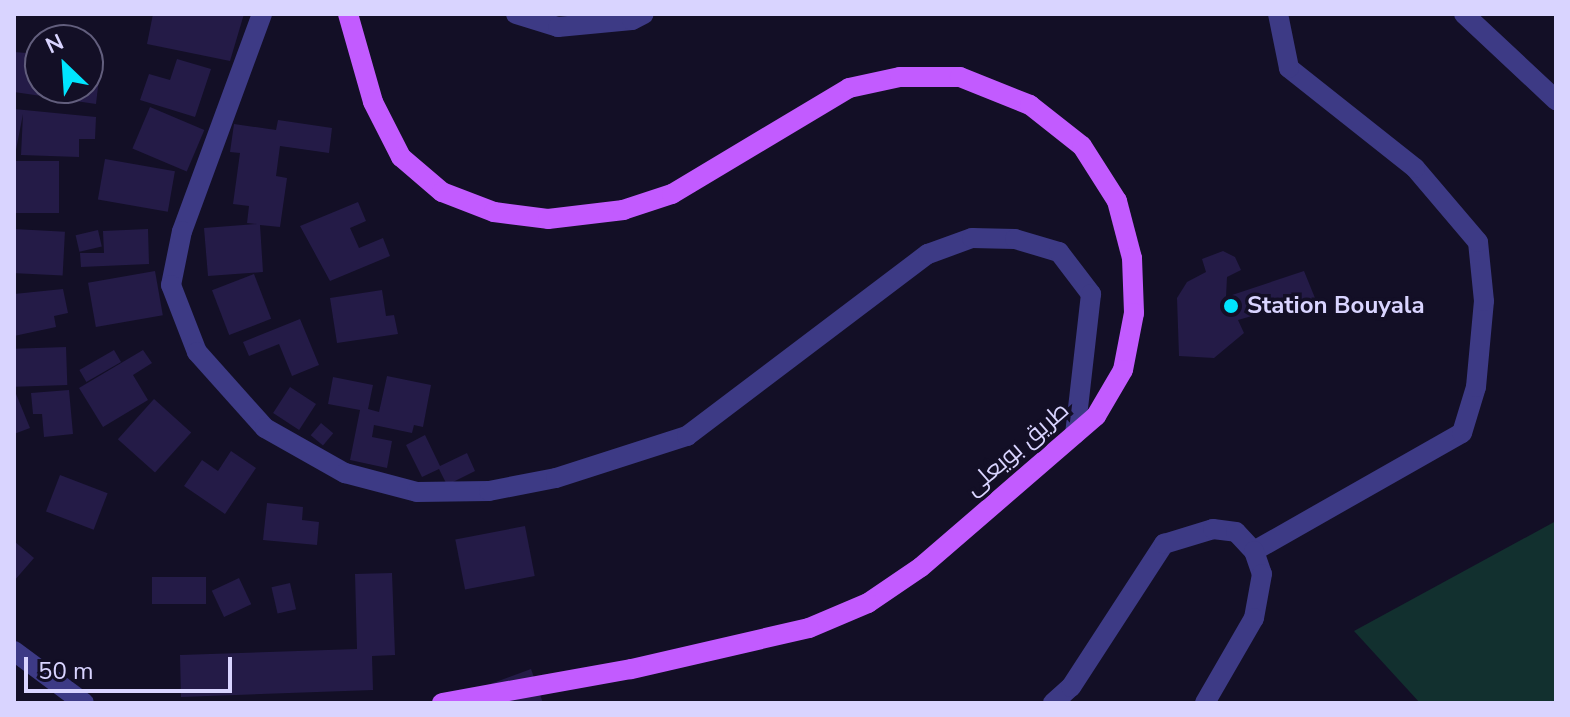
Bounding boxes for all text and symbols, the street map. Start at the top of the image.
north arrow [24,24,104,104]
text: N [41,27,69,61]
place label: Station Bouyala [1247,292,1425,320]
marker: Station Bouyala [1222,297,1240,315]
street label: طريق بويعلى [959,396,1075,502]
scale bar [28,641,236,691]
text: 50 m [38,655,94,687]

